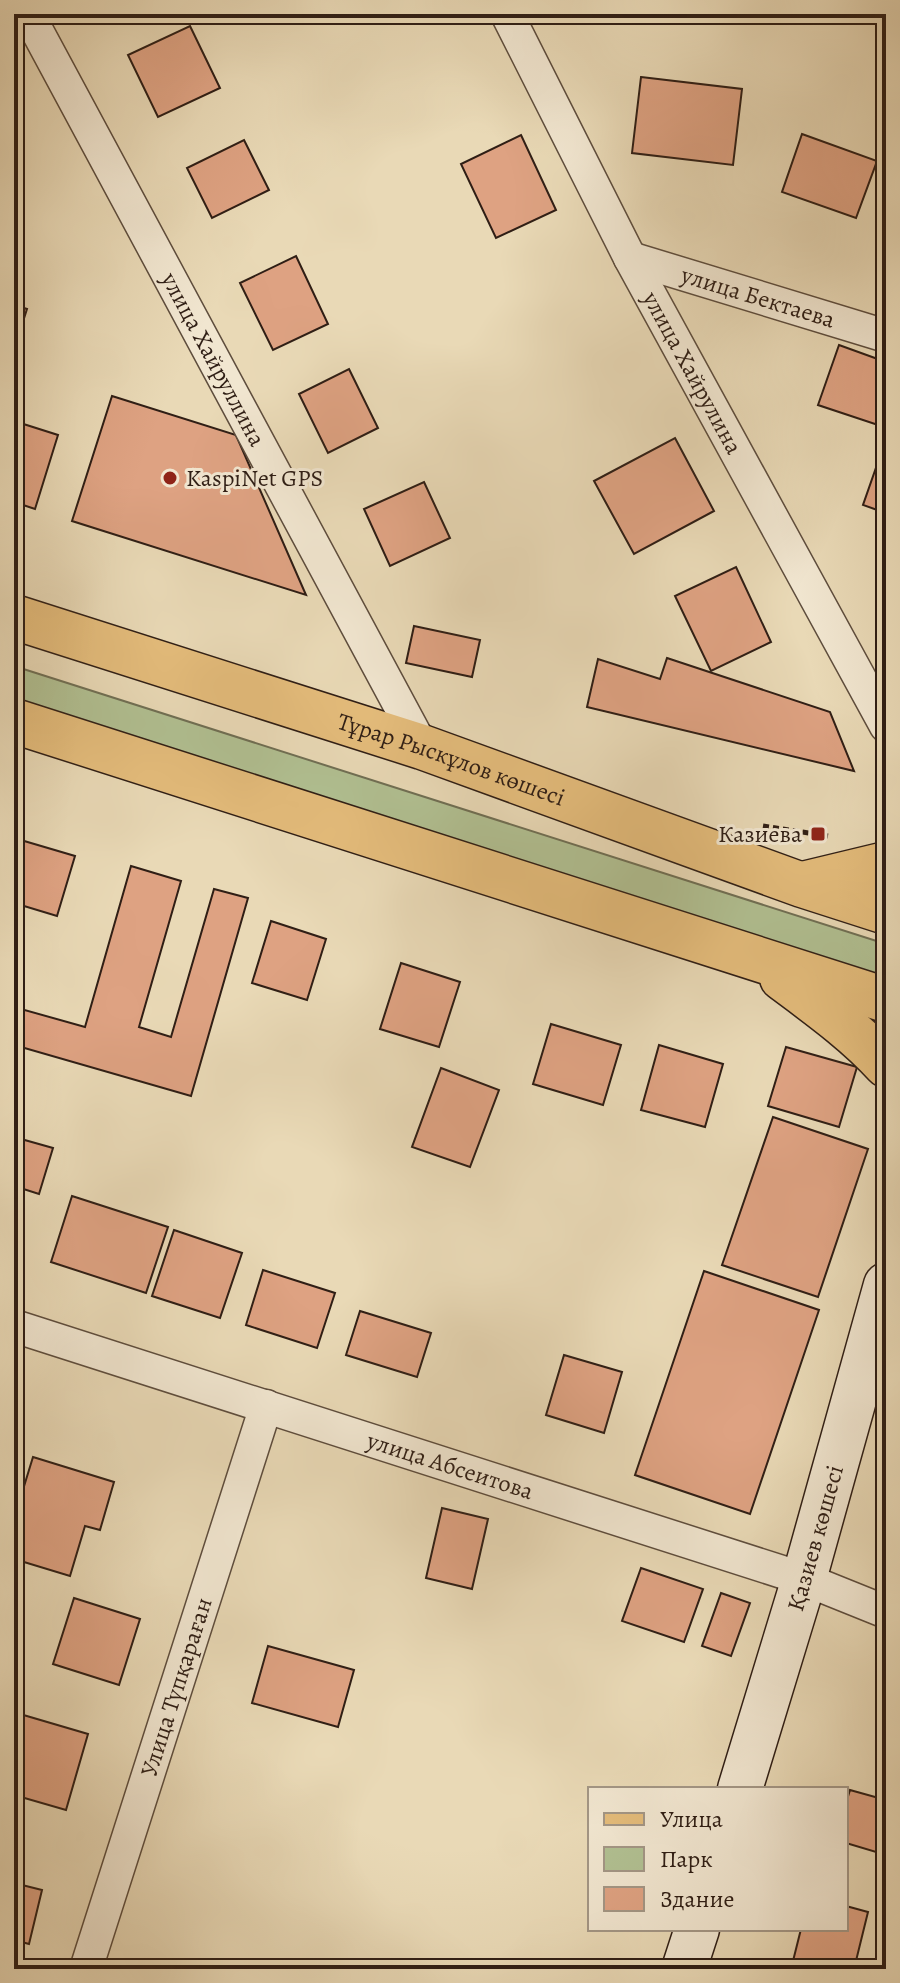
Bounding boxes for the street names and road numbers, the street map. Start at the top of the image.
street label: улица Бектаева [677,258,839,336]
street label: улица Хайруллина [153,266,273,452]
street label: улица Хайрулина [635,285,750,460]
street label: Тұрар Рыскұлов көшесі [334,705,570,814]
street label: улица Абсеитова [362,1424,537,1507]
street label: Қазиев көшесі [779,1462,851,1615]
street label: Улица Түпқараған [133,1593,220,1781]

